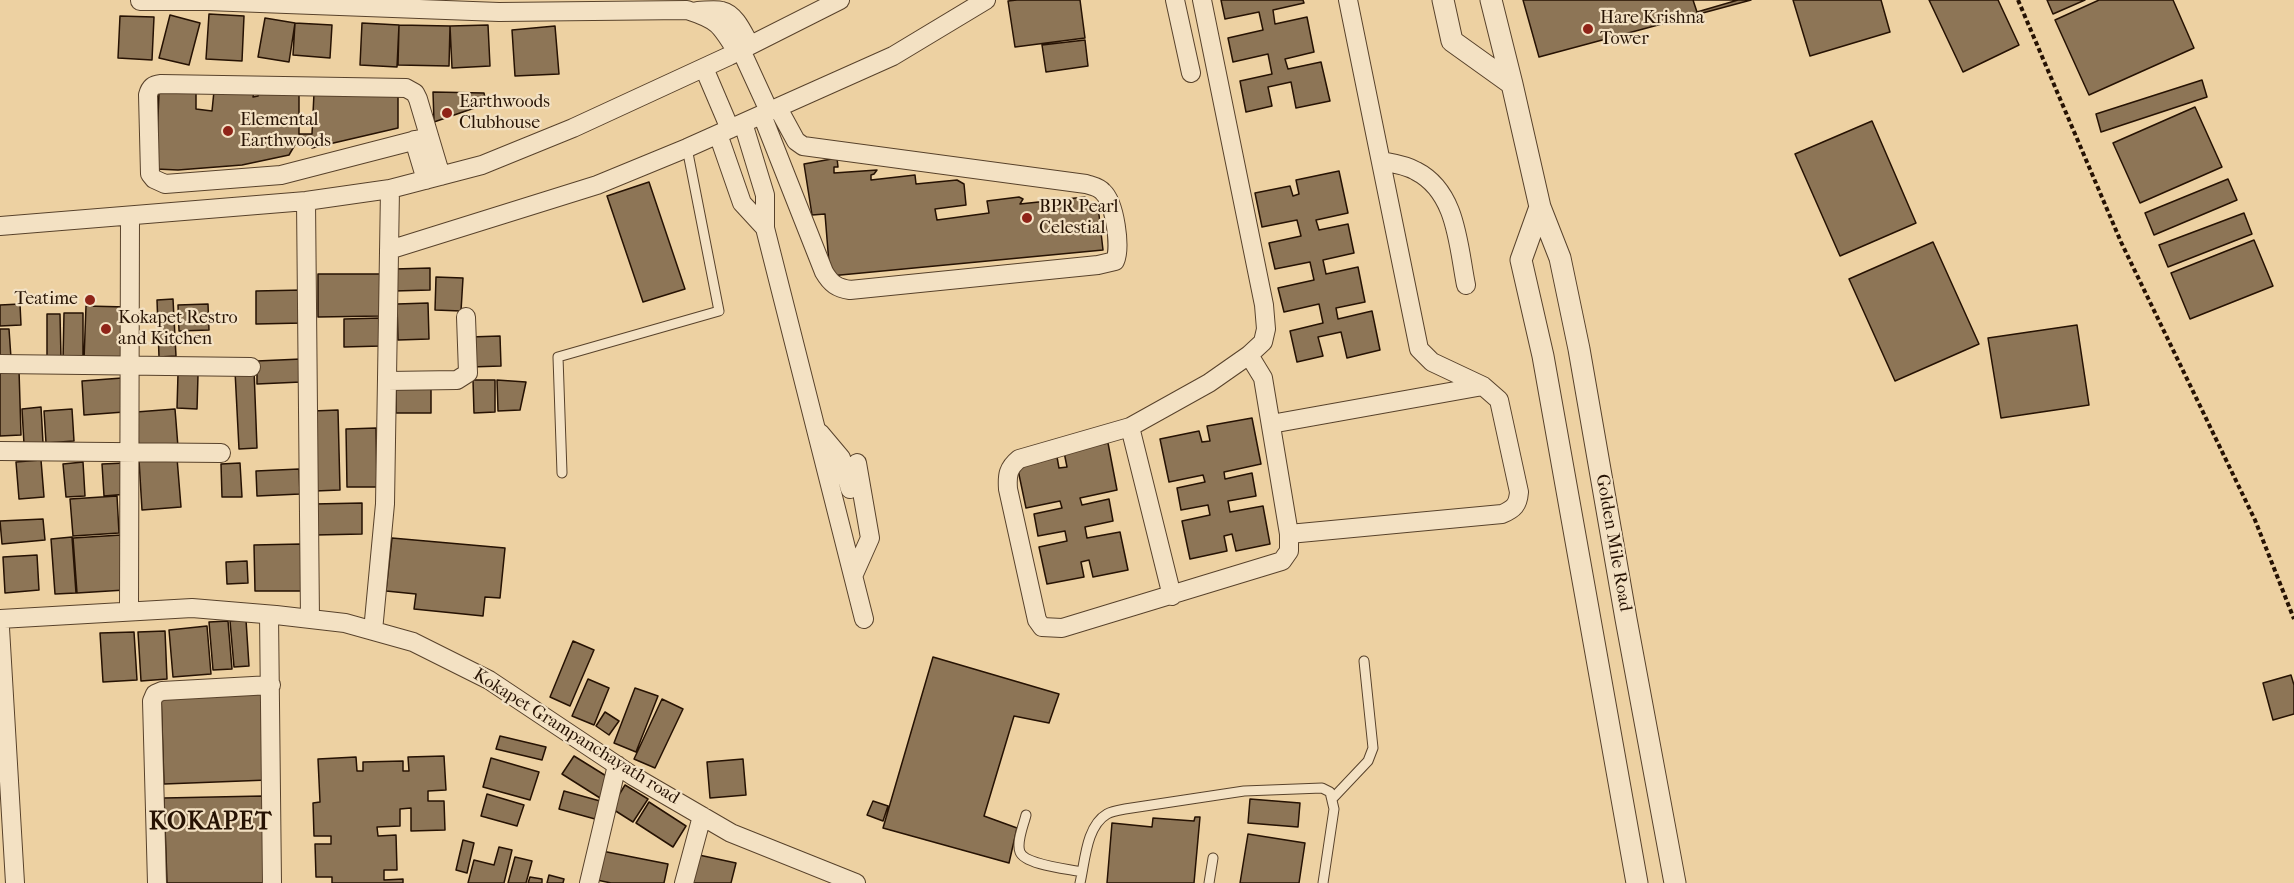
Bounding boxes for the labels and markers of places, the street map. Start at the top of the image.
place label: Hare Krishna Tower [1600,8,1704,50]
marker: Hare Krishna Tower [1581,22,1595,36]
place label: Earthwoods Clubhouse [459,92,550,134]
marker: Earthwoods Clubhouse [440,106,454,120]
place label: Elemental Earthwoods [240,110,331,152]
marker: Elemental Earthwoods [221,124,235,138]
place label: BPR Pearl Celestial [1039,197,1119,240]
marker: BPR Pearl Celestial [1020,211,1034,225]
place label: Teatime [15,289,78,311]
marker: Teatime [83,293,97,307]
place label: Kokapet Restro and Kitchen [118,308,238,350]
marker: Kokapet Restro and Kitchen [99,322,113,336]

